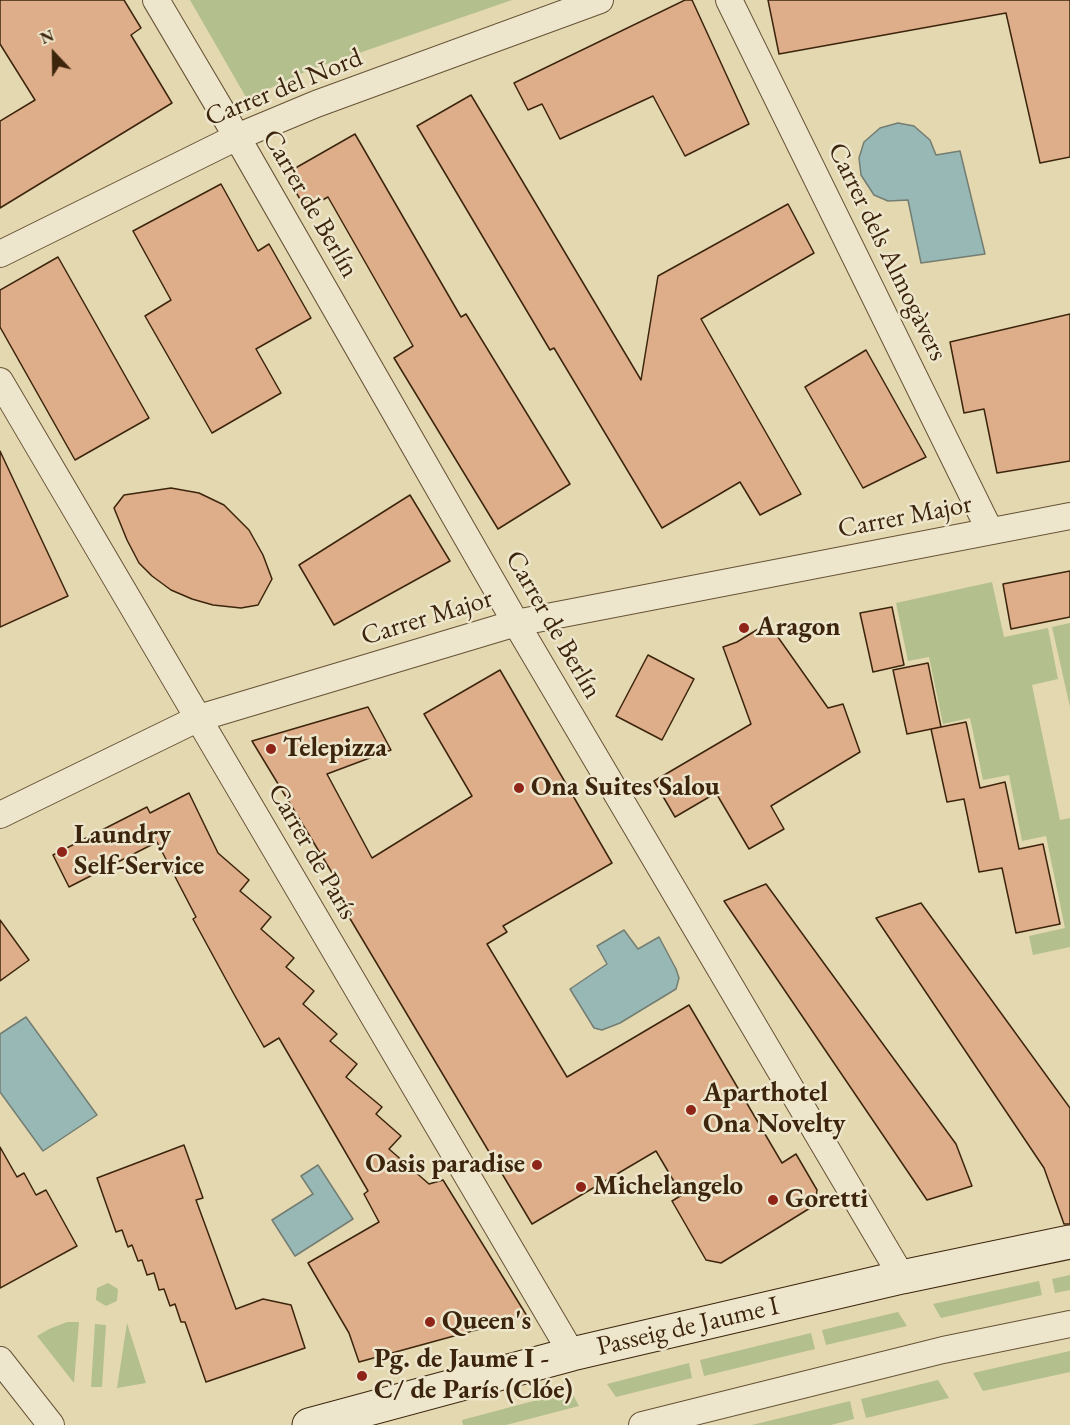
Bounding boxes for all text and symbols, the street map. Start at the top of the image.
north arrow [24,24,84,84]
text: N [37,25,57,49]
street label: Carrer del Nord [201,42,367,134]
street label: Carrer de Berlín [255,124,365,284]
street label: Carrer dels Almogàvers [820,138,954,366]
street label: Carrer Major [835,488,975,546]
street label: Carrer de Berlín [498,545,608,705]
street label: Carrer Major [357,583,497,653]
place label: Aragon [756,612,841,644]
marker: Aragon [737,621,751,635]
place label: Telepizza [283,733,387,765]
marker: Telepizza [264,742,278,756]
place label: Ona Suites Salou [531,772,720,804]
street label: Carrer de París [260,778,364,926]
marker: Ona Suites Salou [512,781,526,795]
place label: Laundry Self-Service [74,820,204,883]
marker: Laundry Self-Service [55,845,69,859]
place label: Aparthotel Ona Novelty [703,1078,846,1141]
marker: Aparthotel Ona Novelty [684,1103,698,1117]
place label: Oasis paradise [365,1149,525,1181]
marker: Oasis paradise [530,1158,544,1172]
place label: Michelangelo [593,1171,743,1203]
marker: Michelangelo [574,1180,588,1194]
place label: Goretti [785,1184,868,1216]
marker: Goretti [766,1193,780,1207]
street label: Passeig de Jaume I [594,1290,782,1364]
place label: Queen's [442,1306,531,1338]
marker: Queen's [423,1315,437,1329]
place label: Pg. de Jaume I - C/ de París (Clóe) [374,1344,573,1407]
marker: Pg. de Jaume I - C/ de París (Clóe) [355,1369,369,1383]

